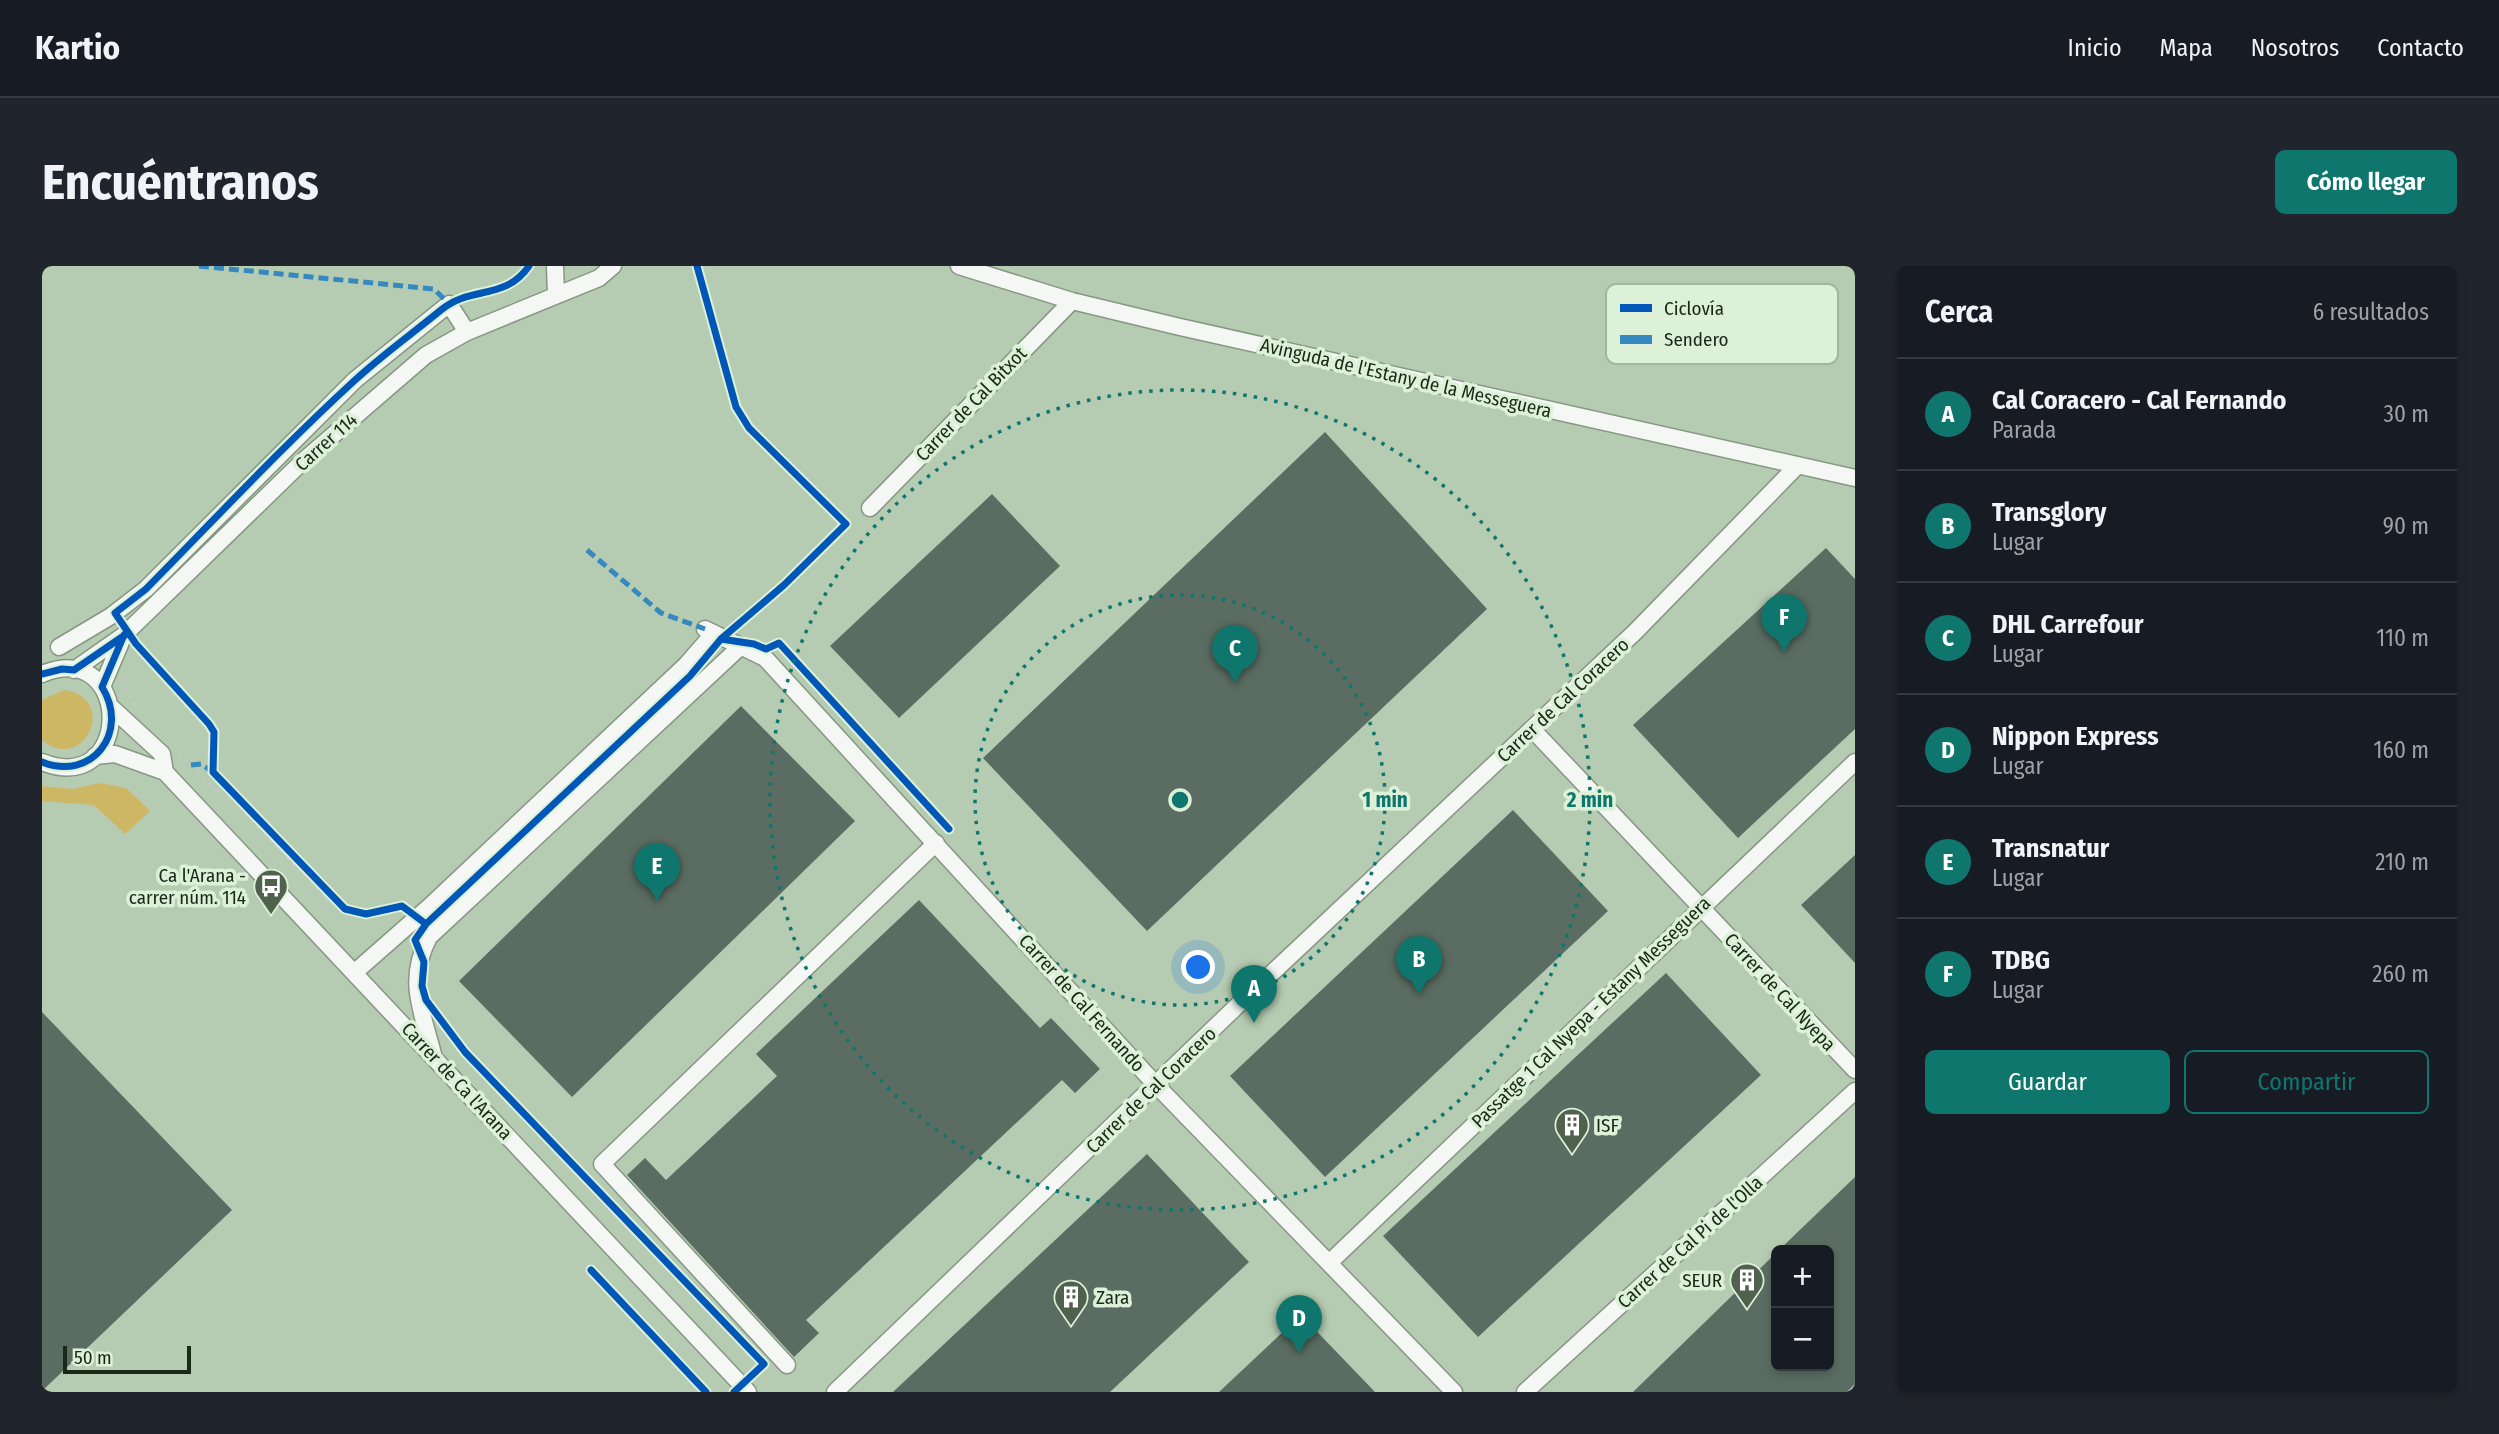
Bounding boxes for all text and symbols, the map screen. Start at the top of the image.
text: Kartio [35,28,120,68]
text: Inicio [2068,34,2122,62]
text: Mapa [2160,34,2213,62]
text: Nosotros [2251,34,2339,62]
text: Contacto [2377,34,2464,62]
button: Cómo llegar [2275,150,2457,214]
text: Encuéntranos [42,153,319,212]
legend [1606,284,1838,364]
text: Cerca [1925,294,1993,330]
text: Ciclovía [1664,297,1724,320]
text: 6 resultados [2313,298,2429,326]
text: Sendero [1664,328,1729,351]
street label: Avinguda de l'Estany de la Messeguera [1258,333,1554,423]
street label: Carrer de Cal Bitxot [911,342,1032,466]
text: Cal Coracero - Cal Fernando [1992,385,2286,416]
text: A [1942,400,1954,428]
text: 30 m [2384,400,2429,428]
street label: Carrer 114 [290,408,362,476]
text: Parada [1992,416,2056,444]
text: Transglory [1992,497,2106,528]
text: B [1942,512,1954,540]
text: 90 m [2383,512,2429,540]
text: Lugar [1992,528,2044,556]
pin: F [1761,594,1807,652]
text: DHL Carrefour [1992,609,2144,640]
text: C [1942,624,1954,652]
text: 110 m [2376,624,2429,652]
pin: C [1212,625,1258,683]
street label: Carrer de Cal Coracero [1492,633,1634,767]
text: Lugar [1992,640,2044,668]
text: Nippon Express [1992,721,2159,752]
text: D [1941,736,1955,764]
text: 160 m [2374,736,2429,764]
text: Lugar [1992,752,2044,780]
text: 1 min [1362,787,1408,813]
text: 2 min [1566,787,1613,813]
centre of rings [1168,788,1192,812]
text: Transnatur [1992,833,2109,864]
pin: E [634,843,680,901]
text: E [1943,848,1953,876]
text: 210 m [2375,848,2429,876]
place label: Ca l'Arana - carrer núm. 114 [129,864,246,909]
text: Lugar [1992,864,2044,892]
bus stop icon: Ca l'Arana - carrer núm. 114 [252,867,290,916]
street label: Passatge 1 Cal Nyepa - Estany Messeguera [1467,892,1715,1132]
street label: Carrer de Cal Nyepa [1720,928,1840,1056]
street label: Carrer de Cal Fernando [1014,929,1150,1077]
pin: B [1396,936,1442,994]
text: TDBG [1992,945,2050,976]
your location [1181,950,1215,984]
text: F [1943,960,1953,988]
text: 260 m [2372,960,2429,988]
pin: A [1231,965,1277,1023]
text: Lugar [1992,976,2044,1004]
street label: Carrer de Ca l'Arana [397,1018,517,1144]
street label: Carrer de Cal Coracero [1081,1022,1221,1158]
button: Guardar [1925,1050,2170,1114]
button: Compartir [2184,1050,2429,1114]
building icon: ISF [1553,1106,1591,1155]
place label: ISF [1596,1114,1619,1137]
street label: Carrer de Cal Pi de l'Olla [1613,1171,1767,1313]
map controls [1771,1245,1834,1371]
button: + [1771,1245,1834,1308]
building icon: SEUR [1728,1261,1766,1310]
place label: SEUR [1682,1269,1722,1292]
building icon: Zara [1052,1278,1090,1327]
place label: Zara [1096,1286,1129,1309]
pin: D [1276,1295,1322,1353]
button: − [1771,1308,1834,1371]
scale bar [63,1343,191,1375]
text: 50 m [74,1346,112,1369]

